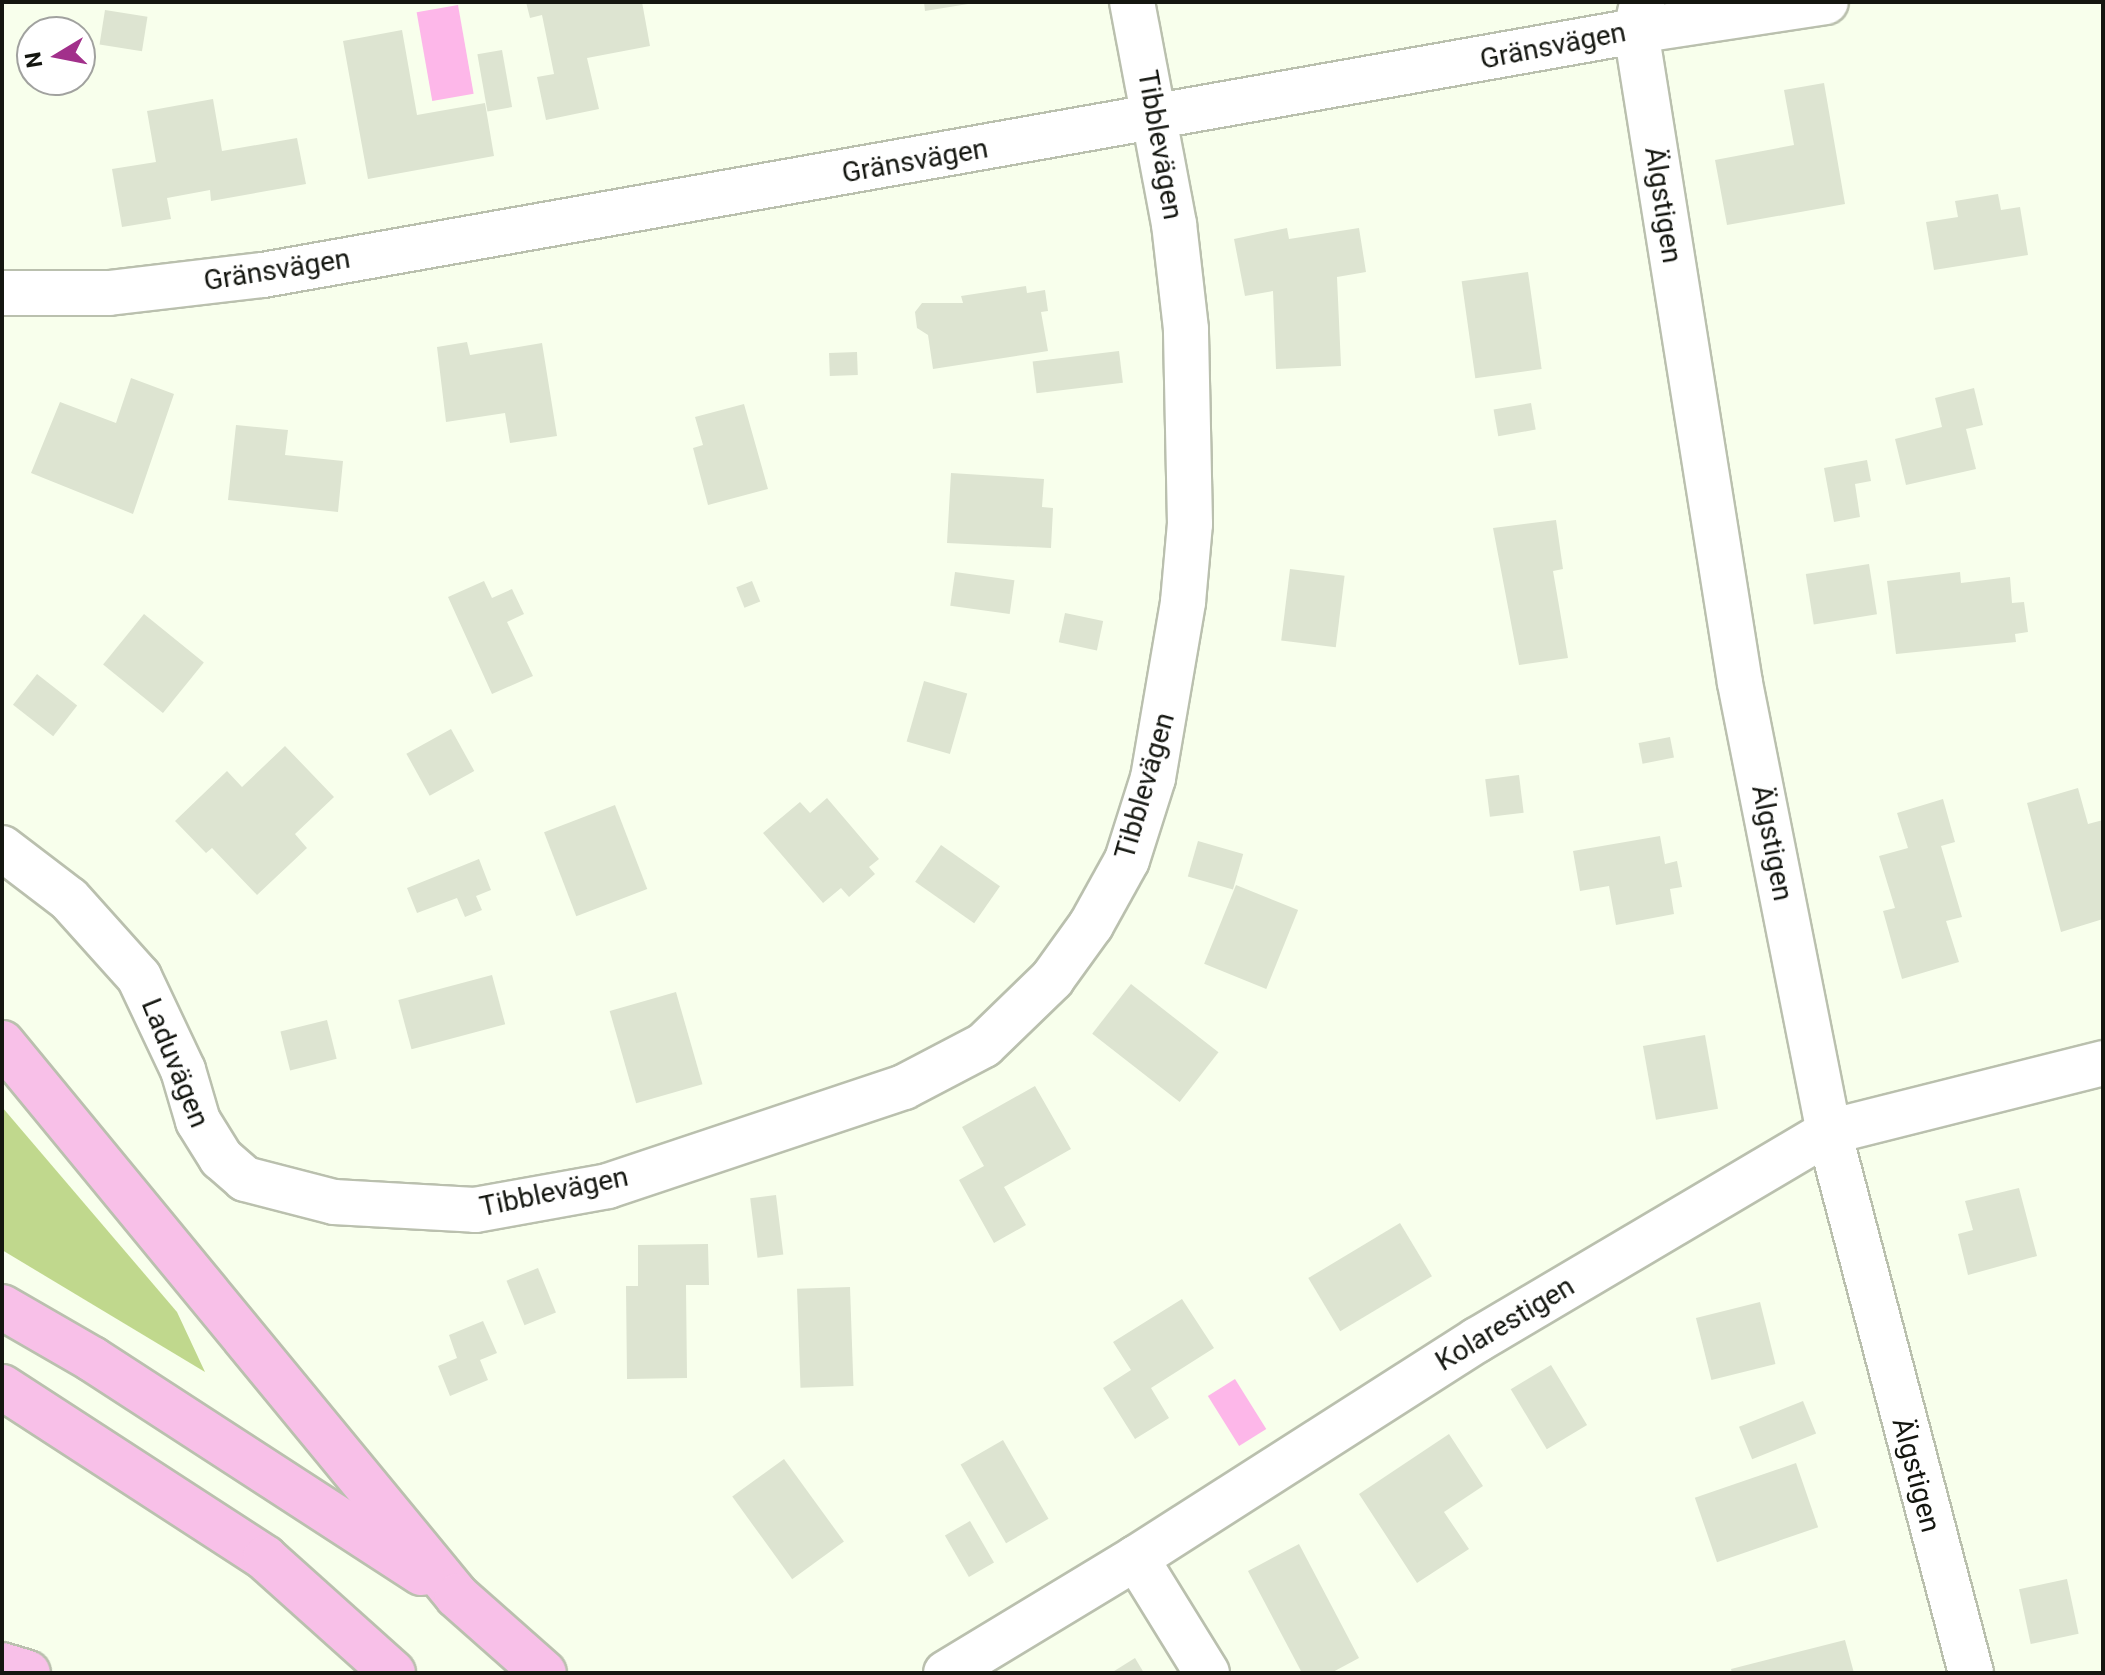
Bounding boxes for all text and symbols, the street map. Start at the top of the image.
street label: Gränsvägen [1477,15,1629,77]
north arrow [16,16,96,96]
text: N [20,50,48,70]
street label: Tibblevägen [1130,68,1190,222]
street label: Gränsvägen [839,132,991,190]
street label: Älgstigen [1637,144,1689,266]
street label: Gränsvägen [201,242,353,298]
street label: Tibblevägen [1108,709,1182,863]
street label: Älgstigen [1744,782,1800,904]
street label: Laduvägen [134,994,216,1132]
street label: Tibblevägen [477,1160,631,1224]
street label: Kolarestigen [1430,1269,1580,1379]
street label: Älgstigen [1885,1414,1947,1536]

